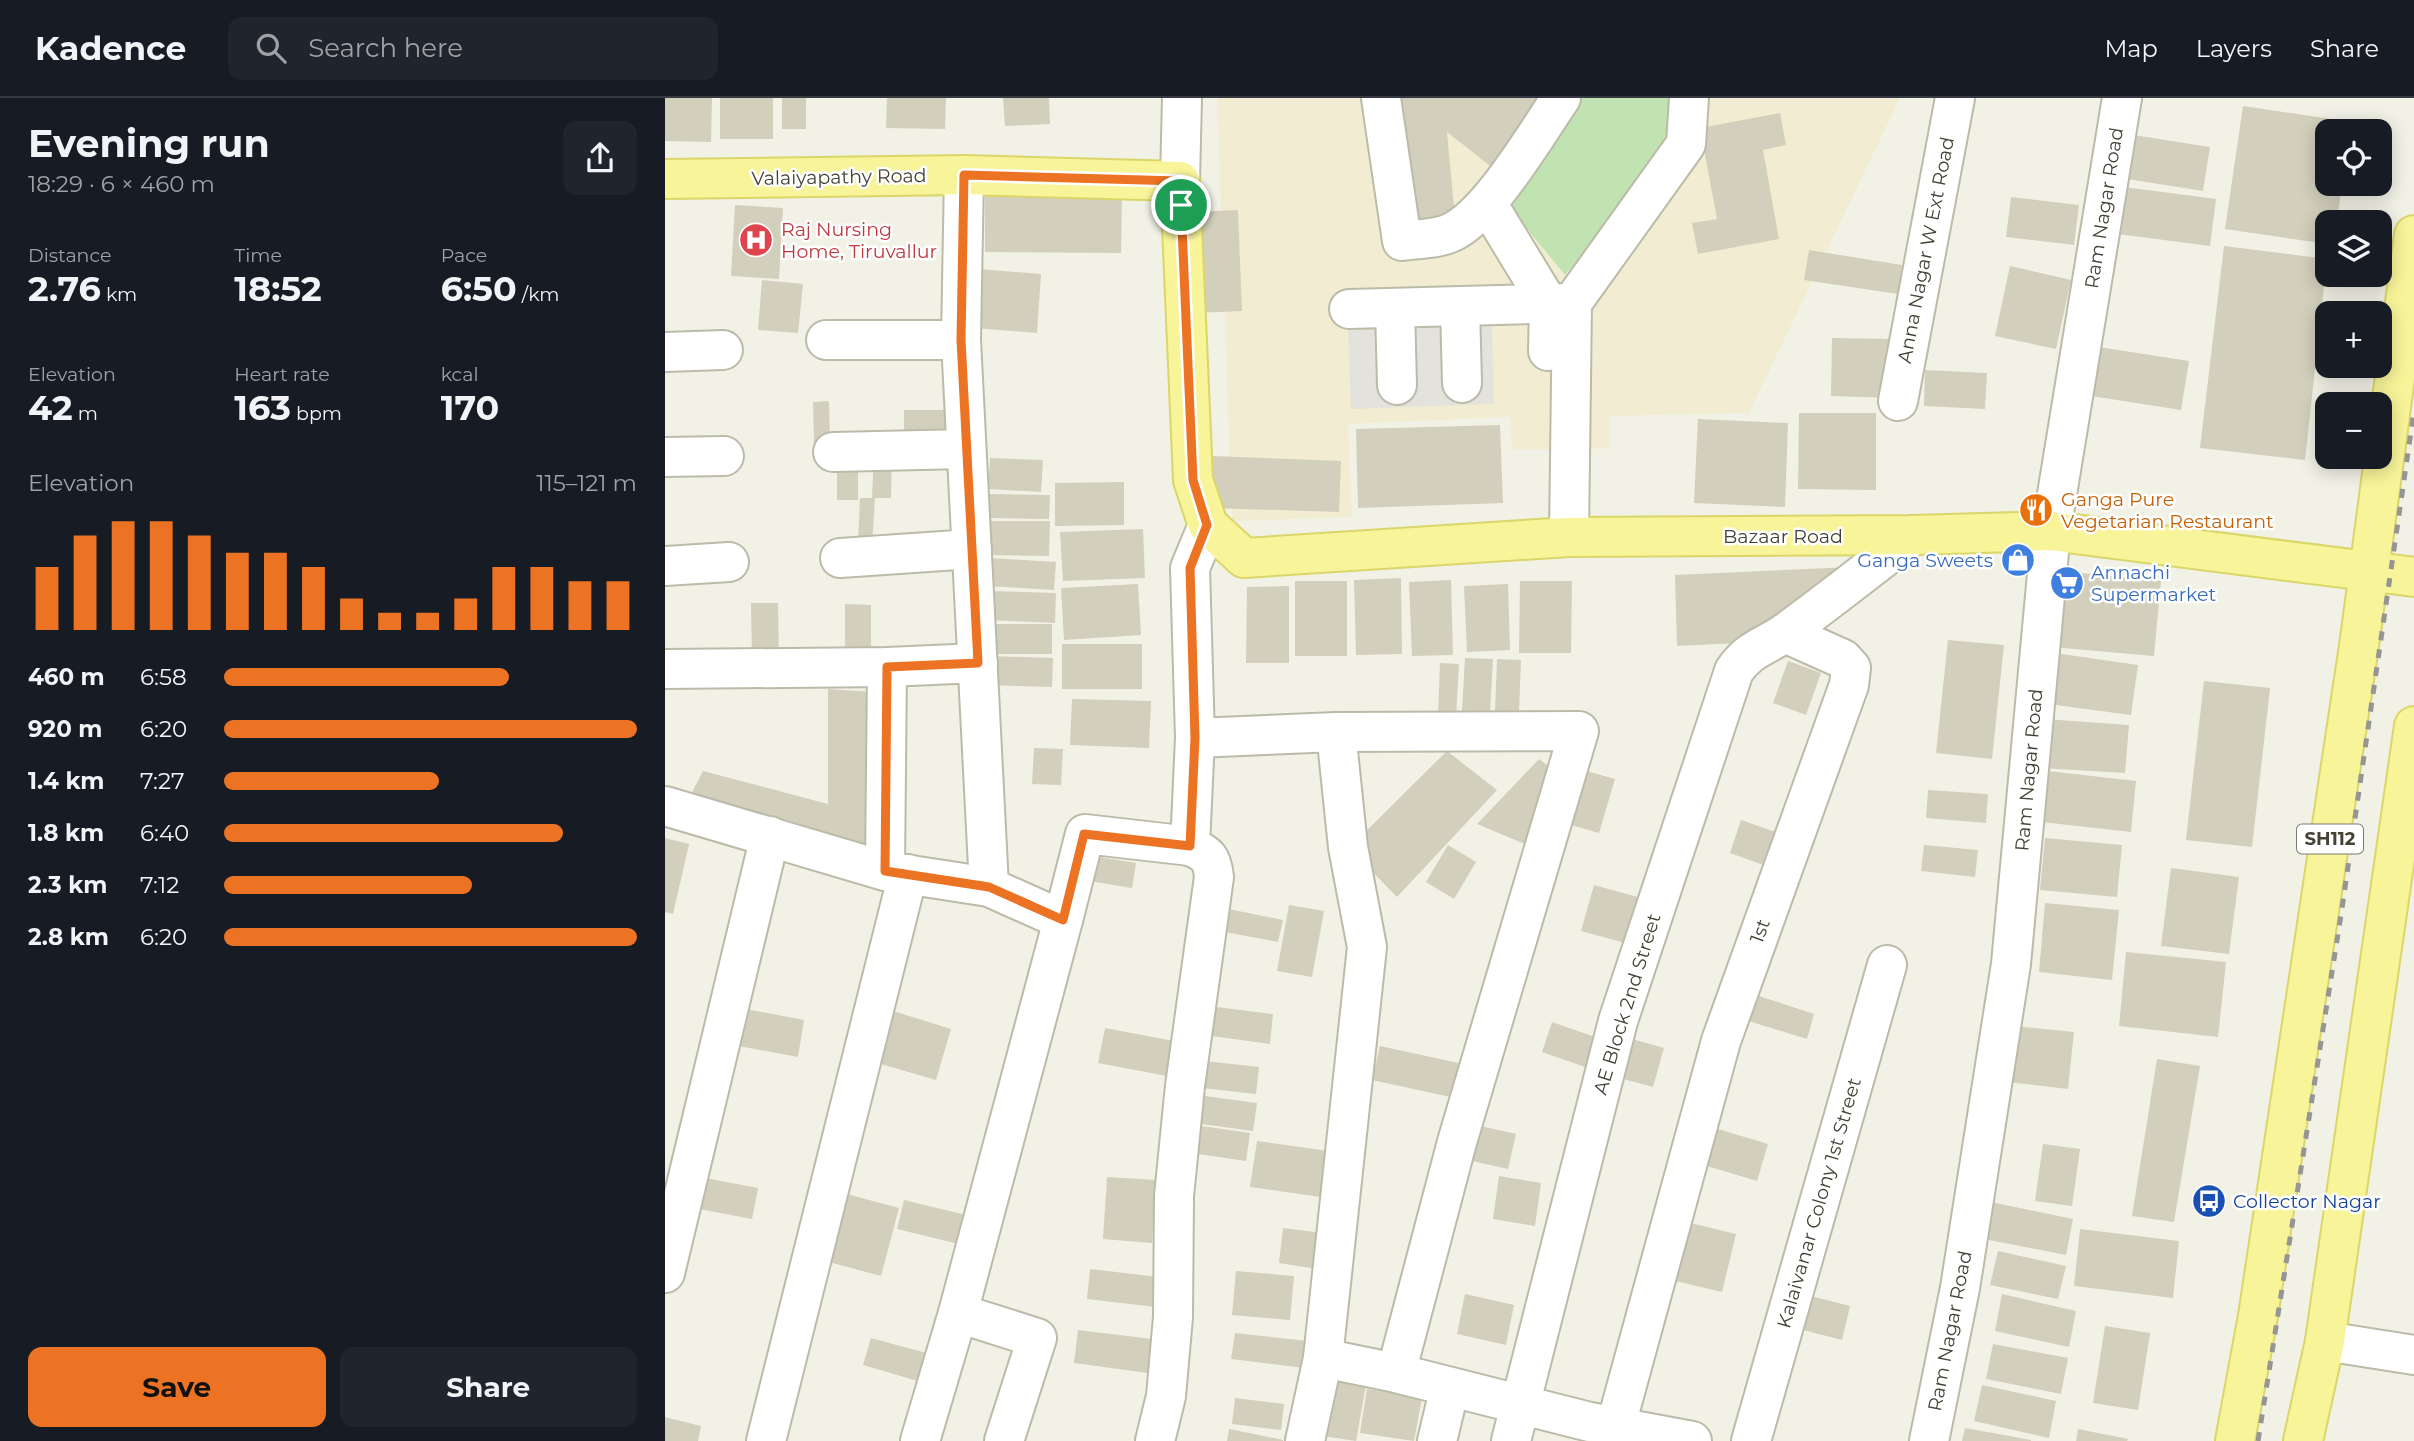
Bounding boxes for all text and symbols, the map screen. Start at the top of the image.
search box [228,17,718,80]
text: Kadence [35,28,186,68]
icon: search [252,29,290,67]
text: Search here [308,32,463,64]
text: Map [2104,34,2158,63]
text: Layers [2196,34,2272,63]
text: Share [2310,34,2379,63]
map controls [2315,119,2392,469]
button: locate [2315,119,2392,196]
text: Evening run [28,120,270,167]
button: share [563,121,637,195]
street label: Ram Nagar Road [2080,126,2128,290]
street label: Anna Nagar W Ext Road [1893,135,1959,365]
street label: Valaiyapathy Road [751,164,927,190]
text: 18:29 · 6 × 460 m [28,170,215,198]
pin [1151,175,1211,235]
icon: arrive [1162,186,1200,224]
button: layers [2315,210,2392,287]
place label: Raj Nursing Home, Tiruvallur [781,218,937,263]
hospital icon: Raj Nursing Home, Tiruvallur [737,221,775,259]
text: Distance [28,244,111,267]
text: Time [234,244,282,267]
text: Pace [441,244,487,267]
text: 2.76 [28,267,101,310]
text: 18:52 [234,267,322,310]
text: 6:50 [441,267,517,310]
text: km [101,283,137,306]
text: /km [517,283,560,306]
button: + [2315,301,2392,378]
text: Elevation [28,363,116,386]
text: Heart rate [234,363,330,386]
text: kcal [441,363,479,386]
text: 42 [28,386,73,429]
text: 163 [234,386,291,429]
text: 170 [441,386,499,429]
button: − [2315,392,2392,469]
text: m [73,402,98,425]
text: bpm [291,402,342,425]
text: Elevation [28,469,134,497]
text: 115–121 m [536,469,637,497]
place label: Ganga Pure Vegetarian Restaurant [2061,488,2274,533]
restaurant icon: Ganga Pure Vegetarian Restaurant [2017,491,2055,529]
street label: Bazaar Road [1723,525,1843,548]
shop icon: Ganga Sweets [1999,541,2037,579]
place label: Ganga Sweets [1857,549,1993,572]
place label: Annachi Supermarket [2091,561,2217,606]
supermarket icon: Annachi Supermarket [2048,564,2086,602]
text: 460 m [28,663,105,691]
text: 6:58 [140,663,187,691]
street label: Ram Nagar Road [2010,688,2048,852]
text: 920 m [28,715,102,743]
text: 6:20 [140,715,187,743]
text: 1.4 km [28,767,105,795]
text: 7:27 [140,767,185,795]
text: 1.8 km [28,819,104,847]
text: 6:40 [140,819,189,847]
road number: SH112 [2297,824,2363,854]
text: 2.3 km [28,871,107,899]
text: 7:12 [140,871,179,899]
street label: AE Block 2nd Street [1588,910,1666,1097]
street label: 1st [1745,916,1775,946]
text: 2.8 km [28,923,109,951]
text: 6:20 [140,923,187,951]
street label: Kalaivanar Colony 1st Street [1772,1075,1866,1331]
bus stop icon: Collector Nagar [2190,1182,2228,1220]
place label: Collector Nagar [2233,1190,2381,1213]
street label: Ram Nagar Road [1923,1249,1977,1413]
button: Save [28,1347,326,1427]
button: Share [340,1347,637,1427]

